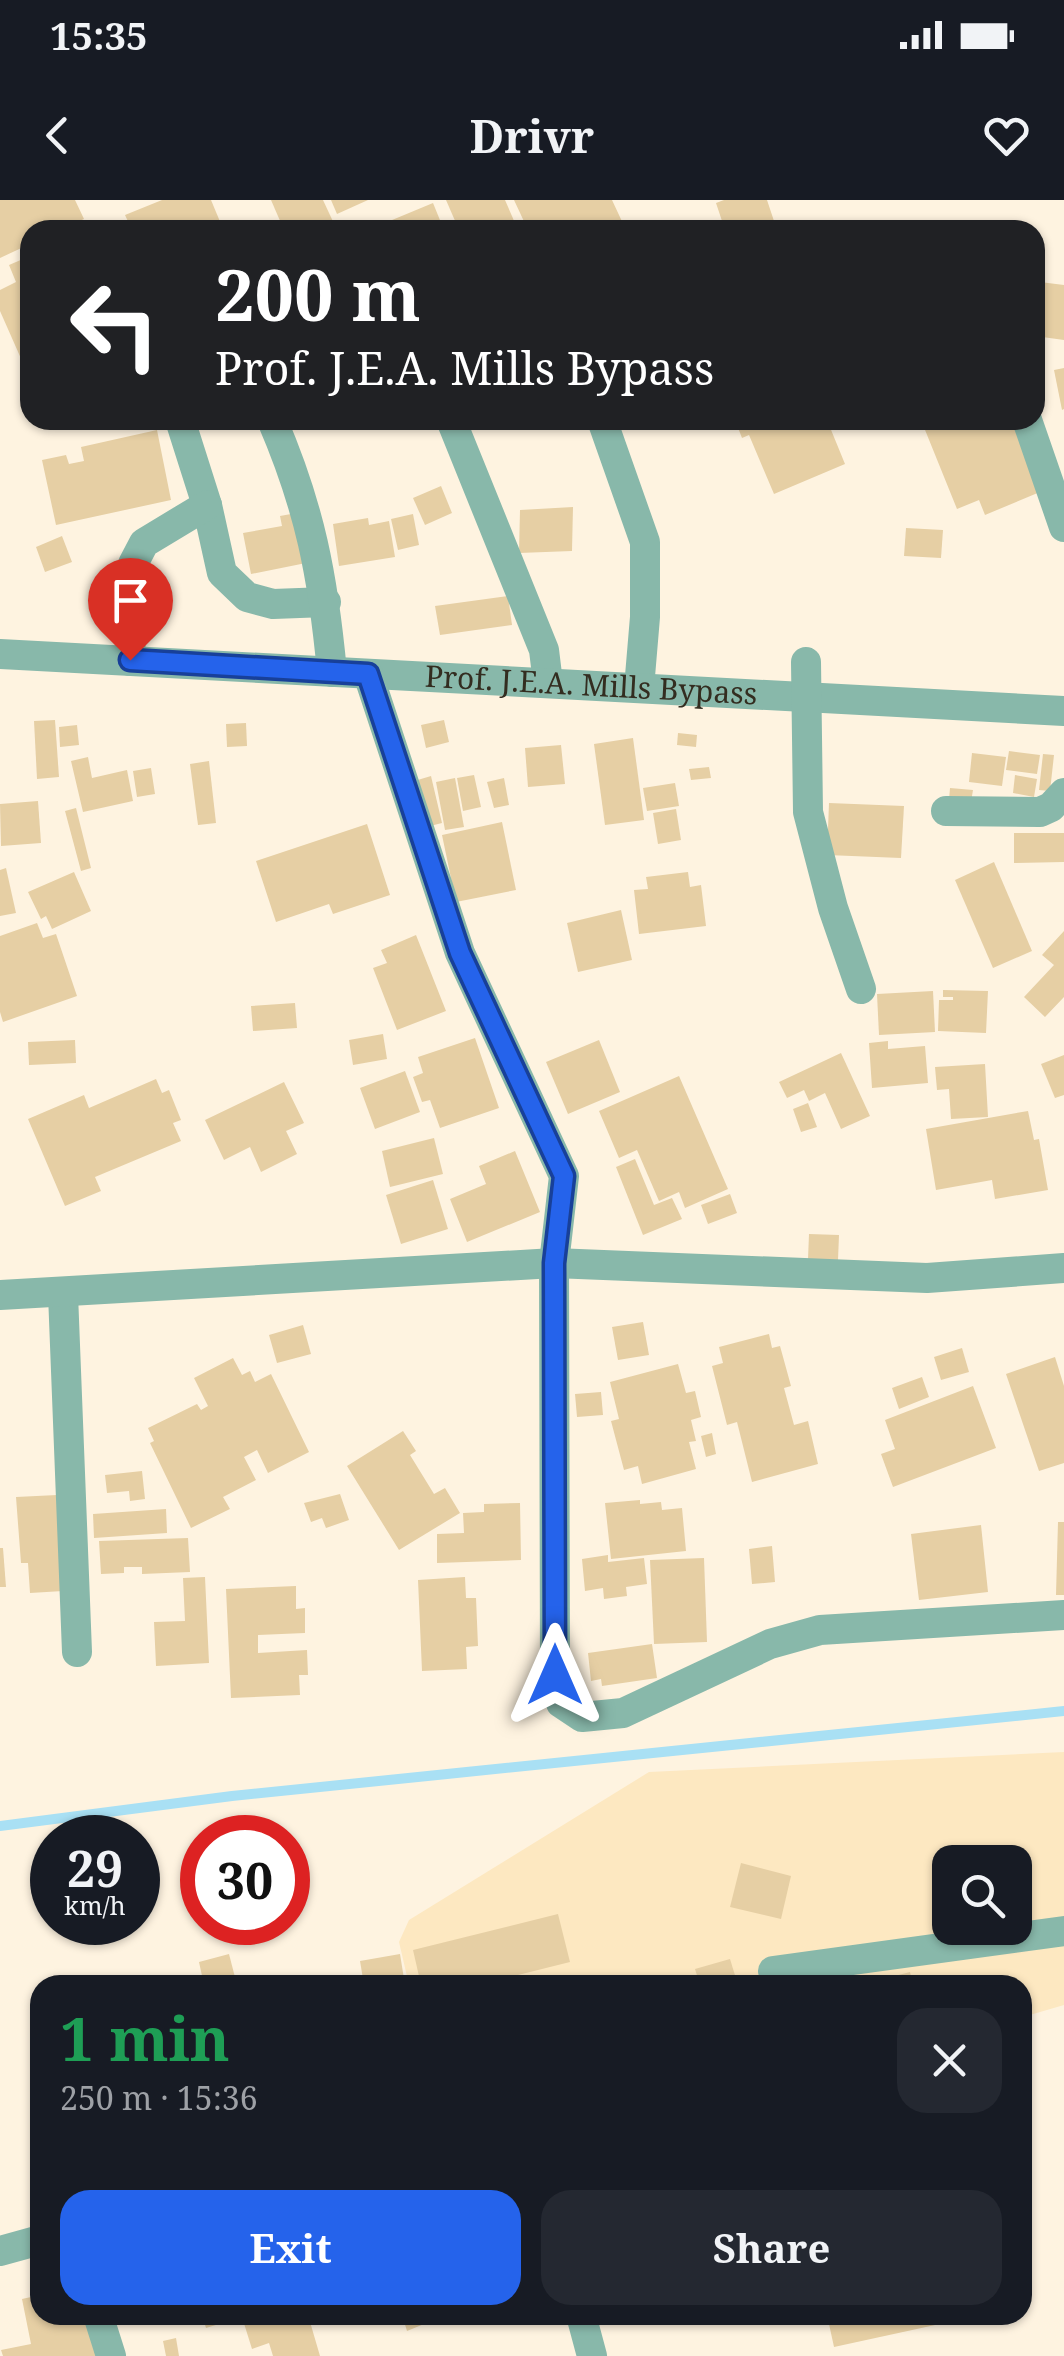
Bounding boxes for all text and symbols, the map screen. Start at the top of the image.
text: 15:35 [50,9,147,61]
text: Drivr [470,105,594,166]
icon: back [30,108,85,163]
icon: heart [979,108,1034,163]
text: 200 m [215,246,421,342]
icon: left [50,260,180,390]
text: Prof. J.E.A. Mills Bypass [215,337,714,398]
pin [88,558,173,661]
icon: arrive [103,573,158,628]
street label: Prof. J.E.A. Mills Bypass [424,655,759,714]
position arrow [503,1623,607,1727]
speed limit sign: 30 [180,1815,310,1945]
text: 29 [67,1834,123,1902]
map controls [932,1845,1032,1945]
button: search [932,1845,1032,1945]
text: km/h [64,1888,126,1922]
text: 1 min [60,1997,230,2079]
button: close [897,2008,1002,2113]
text: 250 m · 15:36 [60,2076,258,2119]
button: Exit [60,2190,521,2305]
button: Share [541,2190,1002,2305]

